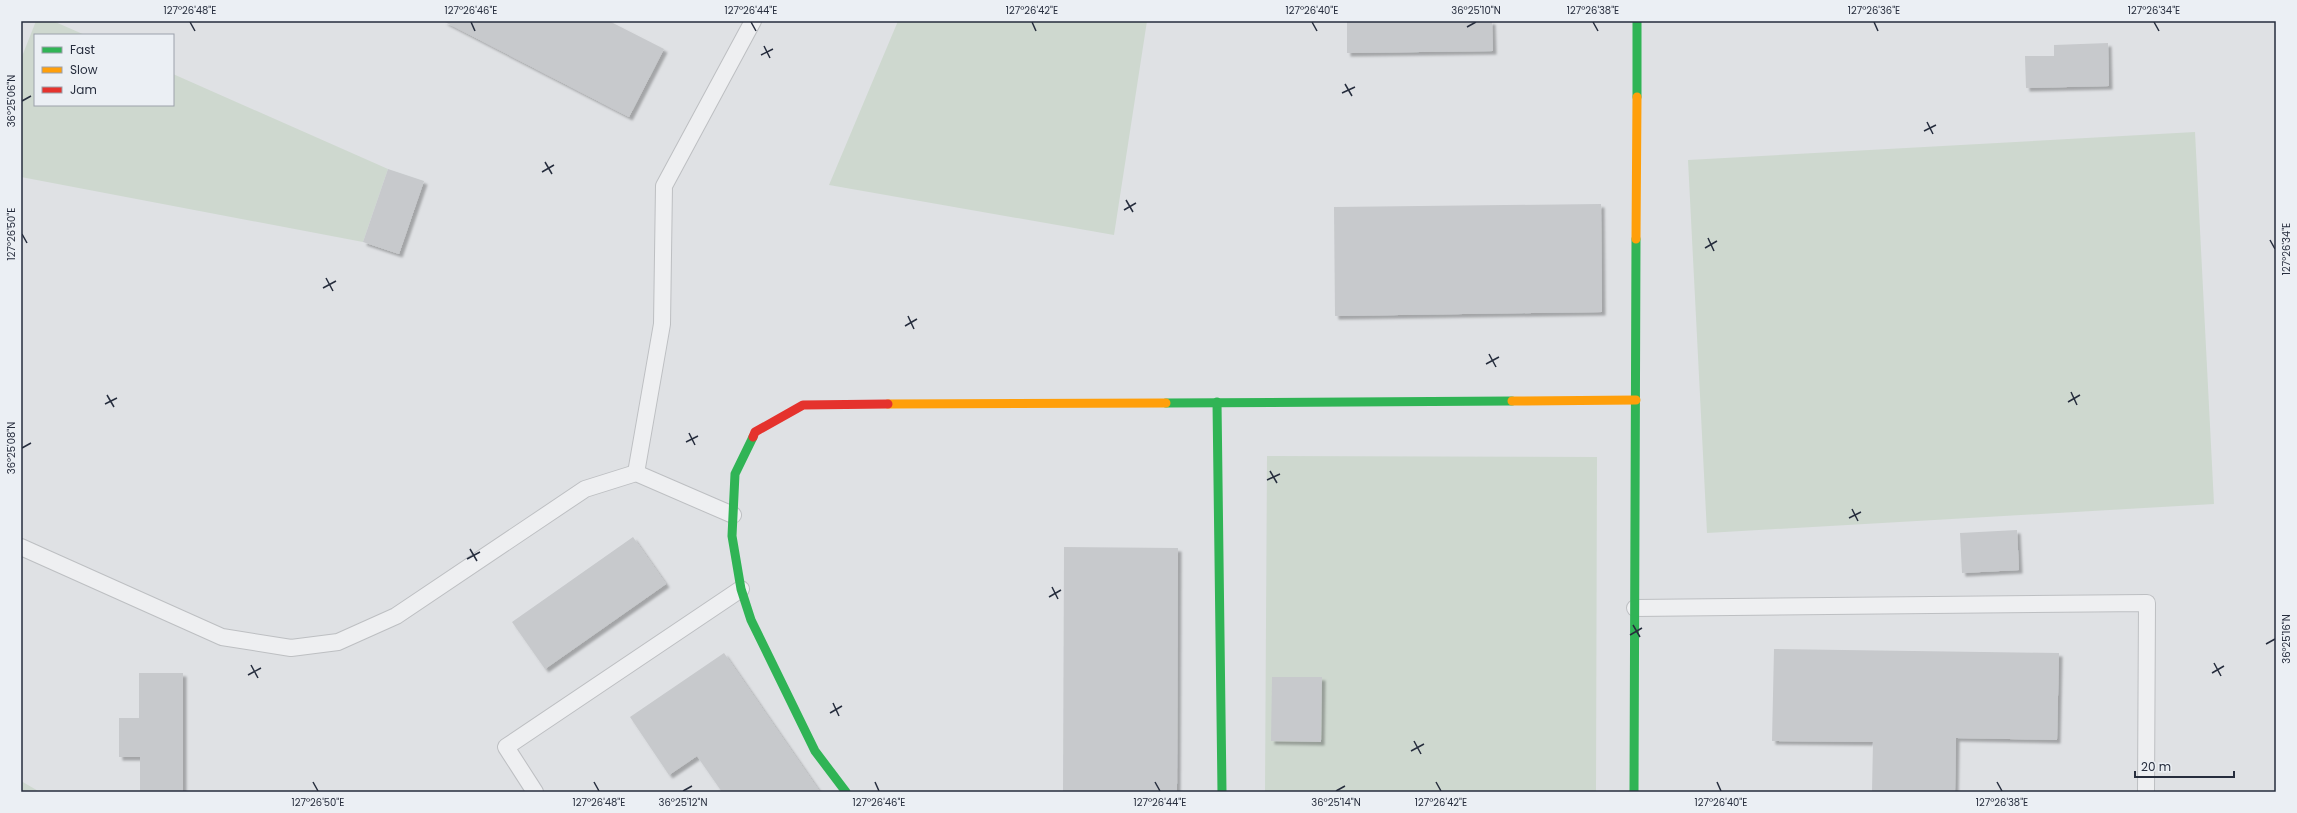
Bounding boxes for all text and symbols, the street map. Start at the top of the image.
text: 127°26'48"E [164,3,216,18]
text: 127°26'46"E [445,3,497,18]
text: 127°26'44"E [725,3,777,18]
text: 127°26'42"E [1006,3,1058,18]
text: 127°26'40"E [1286,3,1338,18]
text: 36°25'10"N [1451,3,1501,18]
text: 127°26'38"E [1567,3,1619,18]
text: 127°26'36"E [1848,3,1900,18]
text: 127°26'34"E [2128,3,2180,18]
legend [34,34,174,106]
text: Fast [70,41,95,58]
text: Slow [70,61,98,78]
text: 36°25'06"N [4,75,19,127]
text: Jam [70,81,97,98]
text: 127°26'50"E [4,208,19,260]
text: 127°26'34"E [2279,223,2294,275]
text: 36°25'08"N [4,422,19,474]
text: 36°25'16"N [2279,614,2294,664]
scale bar [2135,753,2234,779]
text: 20 m [2141,758,2171,775]
text: 127°26'50"E [292,795,344,810]
text: 127°26'48"E [573,795,625,810]
text: 36°25'12"N [659,795,707,810]
text: 127°26'46"E [853,795,905,810]
text: 127°26'44"E [1134,795,1186,810]
text: 36°25'14"N [1311,795,1361,810]
text: 127°26'42"E [1415,795,1467,810]
text: 127°26'40"E [1695,795,1747,810]
text: 127°26'38"E [1976,795,2028,810]

